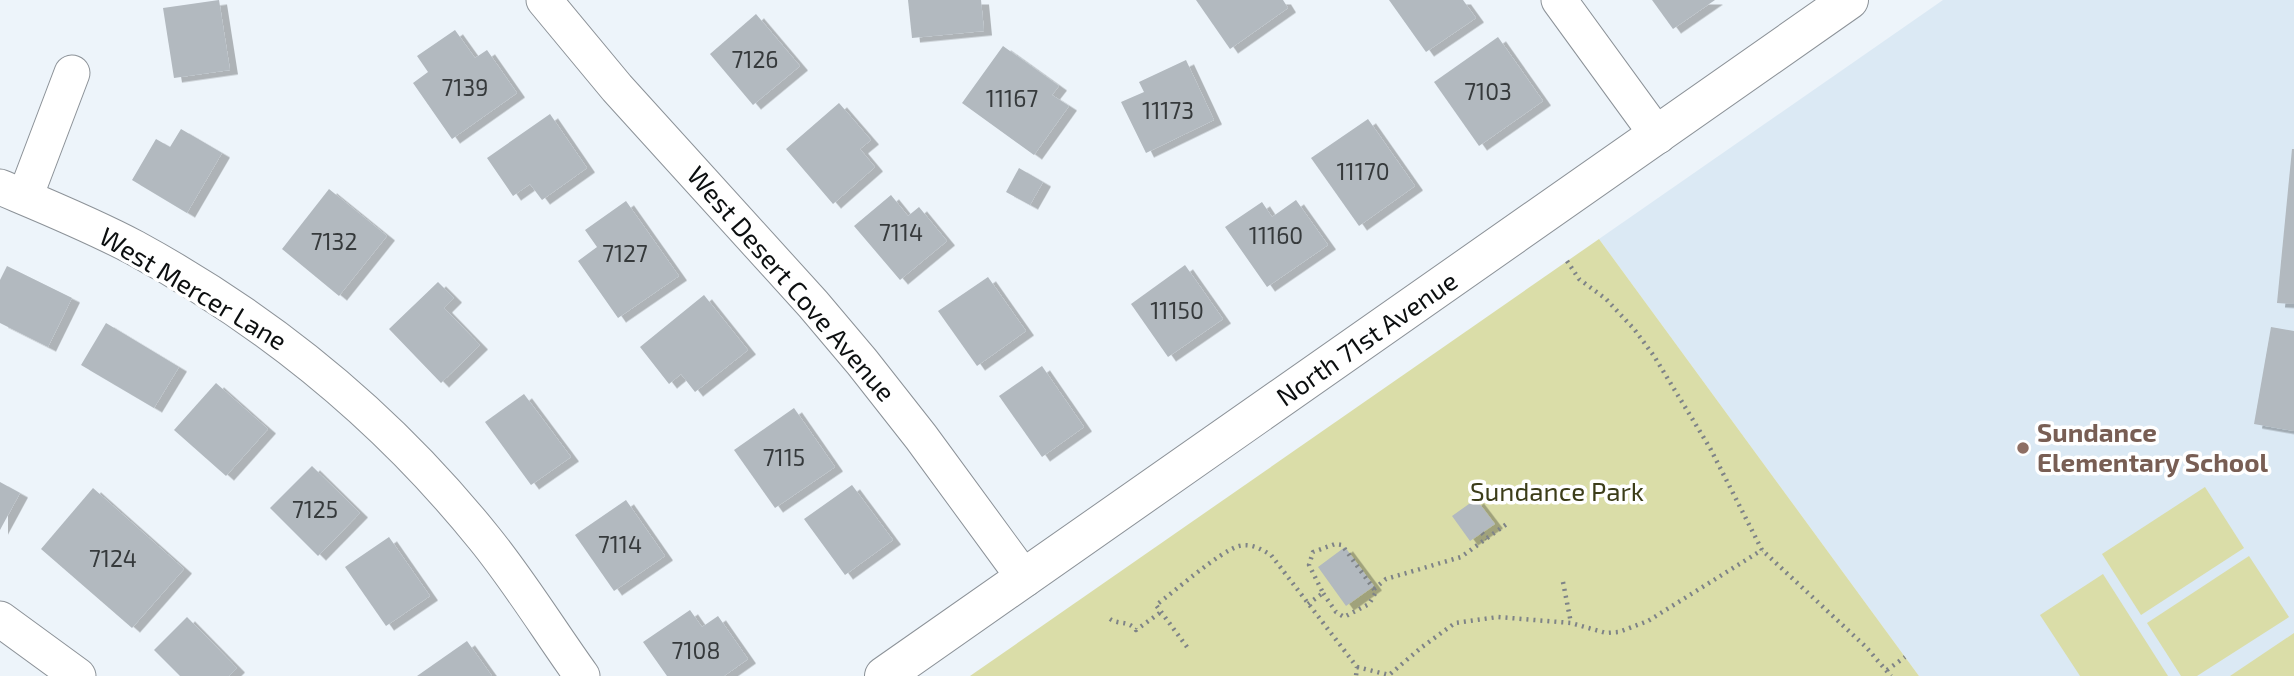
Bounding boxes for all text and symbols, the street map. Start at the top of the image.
house number: 7126 [731,45,779,73]
house number: 7139 [442,73,488,101]
house number: 7103 [1464,77,1512,105]
house number: 11167 [986,84,1038,112]
house number: 11173 [1142,96,1194,124]
house number: 11170 [1336,157,1390,185]
street label: West Desert Cove Avenue [682,159,903,407]
house number: 7114 [879,218,923,246]
street label: West Mercer Lane [95,220,293,356]
house number: 11160 [1249,221,1303,249]
house number: 7132 [311,227,357,255]
house number: 7127 [602,239,648,267]
street label: North 71st Avenue [1270,264,1462,412]
house number: 11150 [1150,296,1204,324]
place label: Sundance Elementary School [2037,416,2269,478]
marker: Sundance Elementary School [2015,440,2031,456]
house number: 7115 [763,443,805,471]
park label: Sundance Park [1470,475,1644,506]
house number: 7125 [292,495,338,523]
house number: 7114 [598,530,642,558]
house number: 7124 [89,544,137,572]
house number: 7108 [672,636,720,664]

